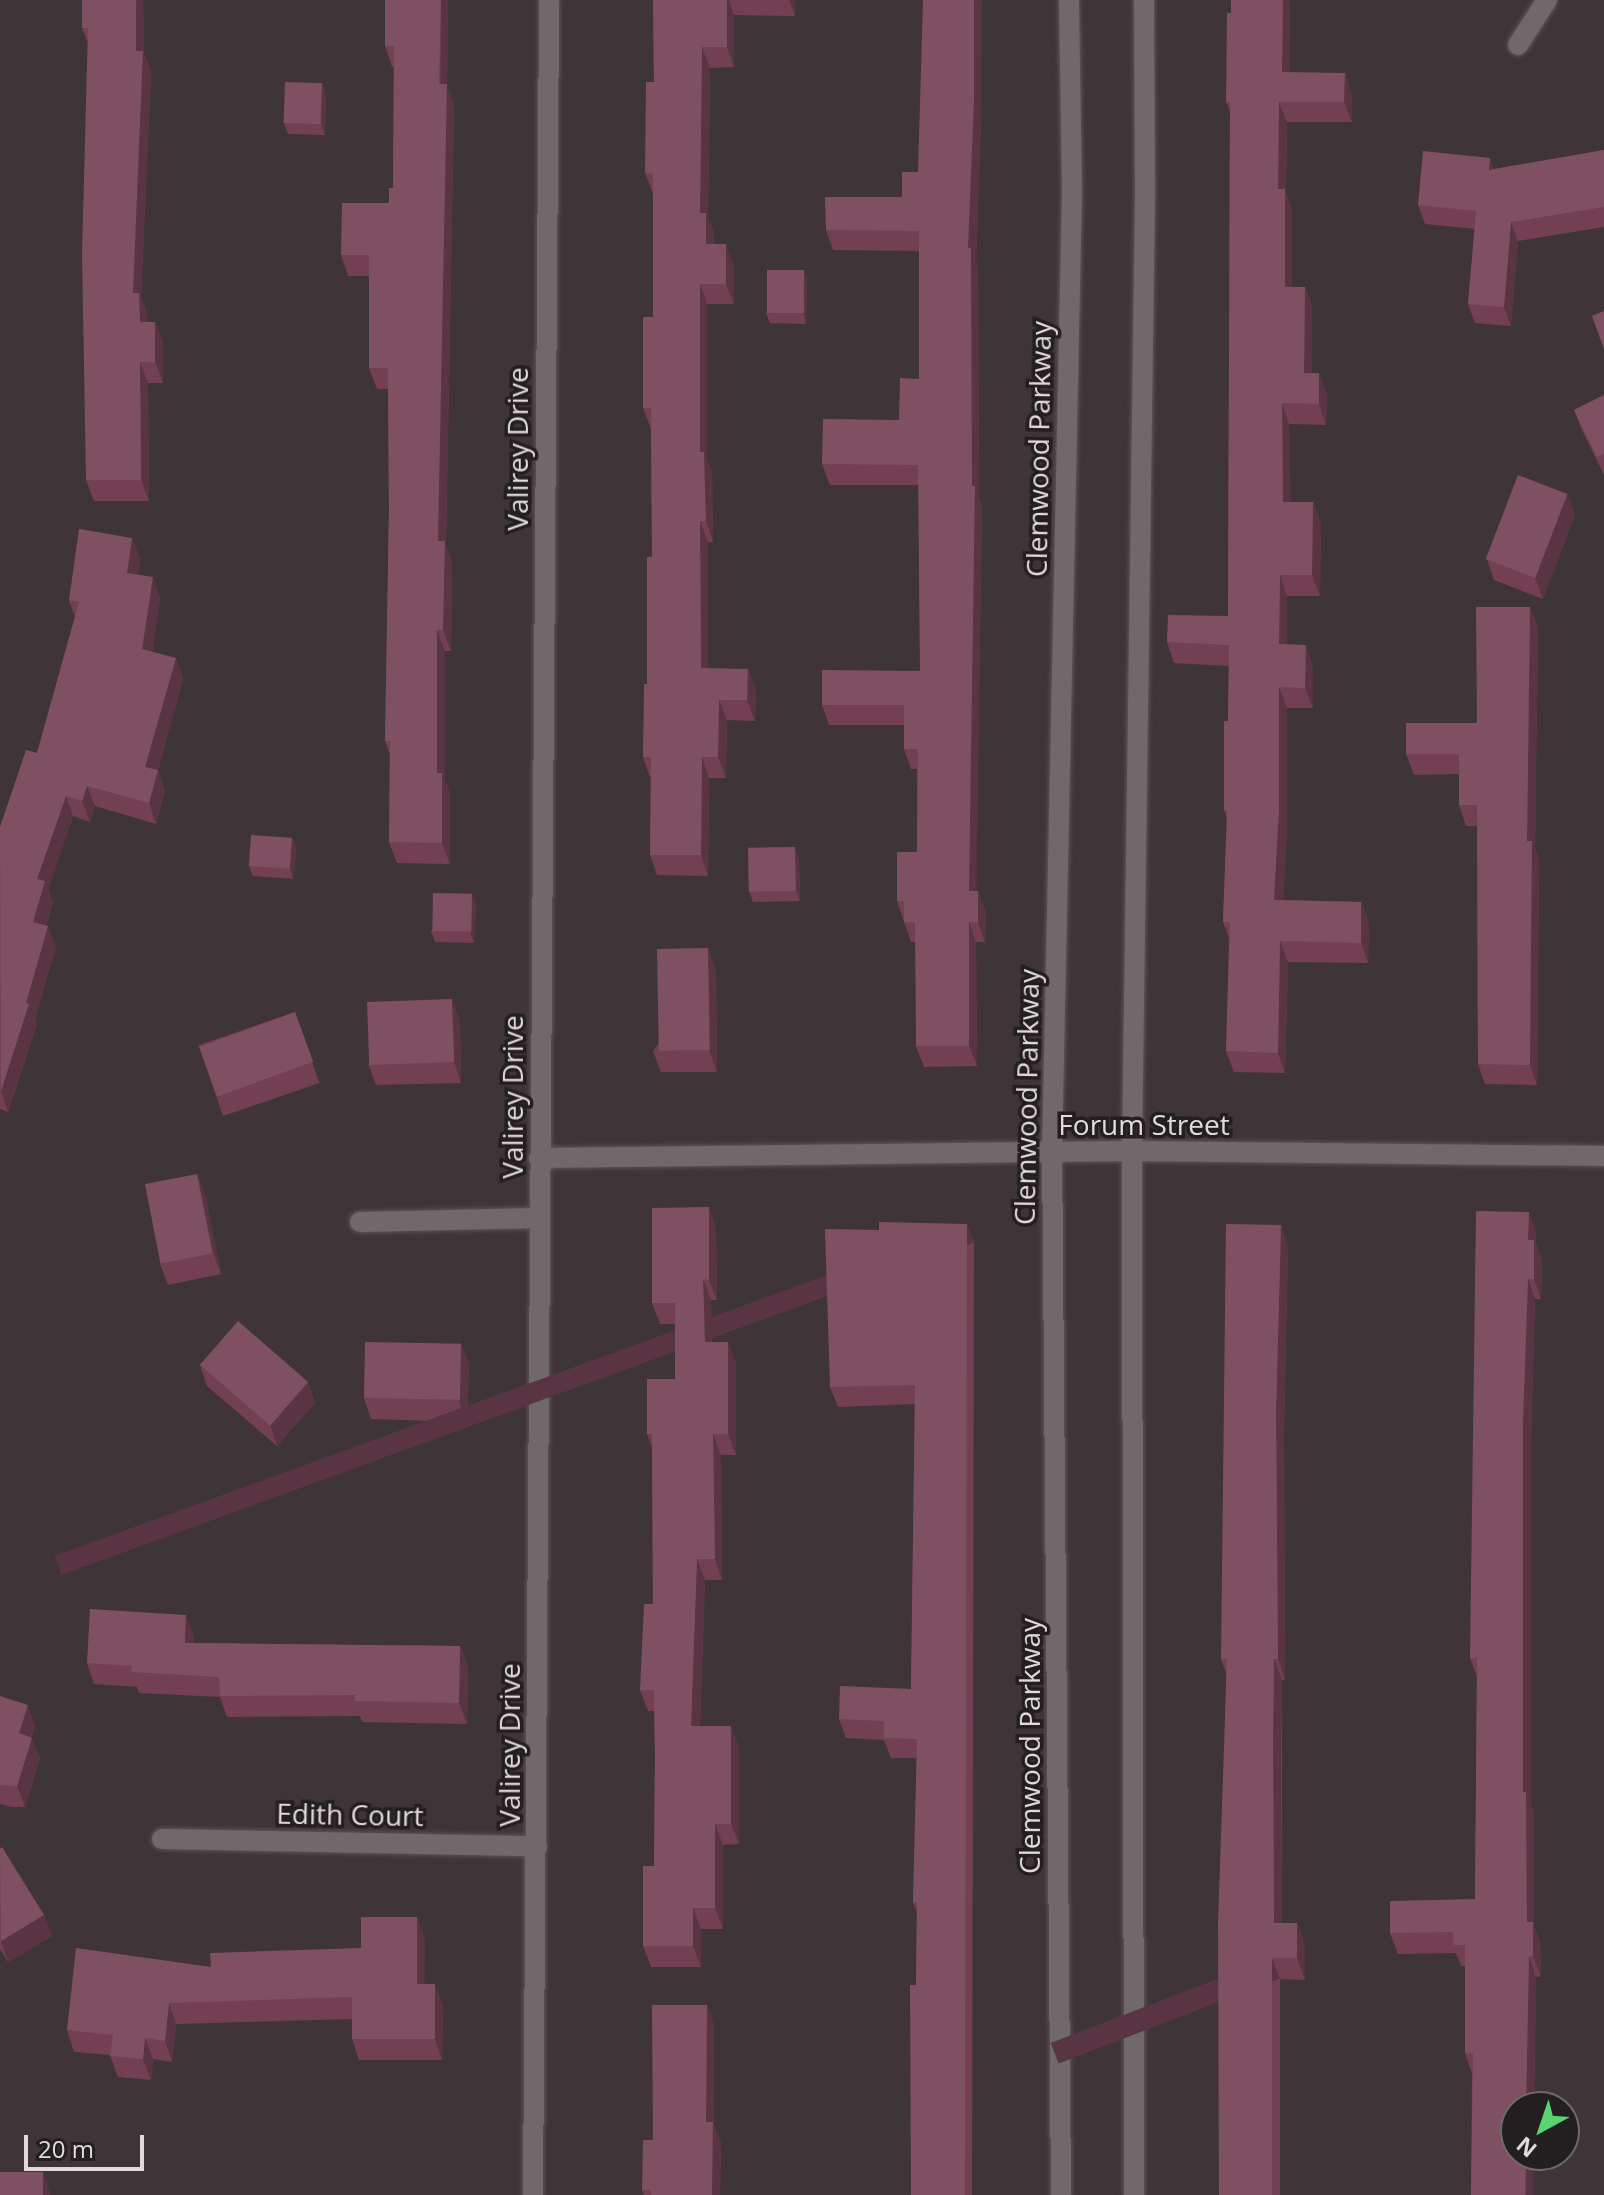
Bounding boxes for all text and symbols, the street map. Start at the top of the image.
street label: Clemwood Parkway [1019,321,1057,577]
street label: Valirey Drive [500,367,534,531]
street label: Clemwood Parkway [1007,969,1045,1225]
street label: Valirey Drive [495,1015,529,1179]
street label: Forum Street [1058,1107,1230,1141]
street label: Clemwood Parkway [1012,1618,1046,1874]
street label: Valirey Drive [492,1663,526,1827]
street label: Edith Court [276,1796,424,1832]
north arrow [1500,2091,1580,2171]
scale bar [28,2119,148,2169]
text: N [1509,2131,1542,2165]
text: 20 m [38,2132,94,2165]

